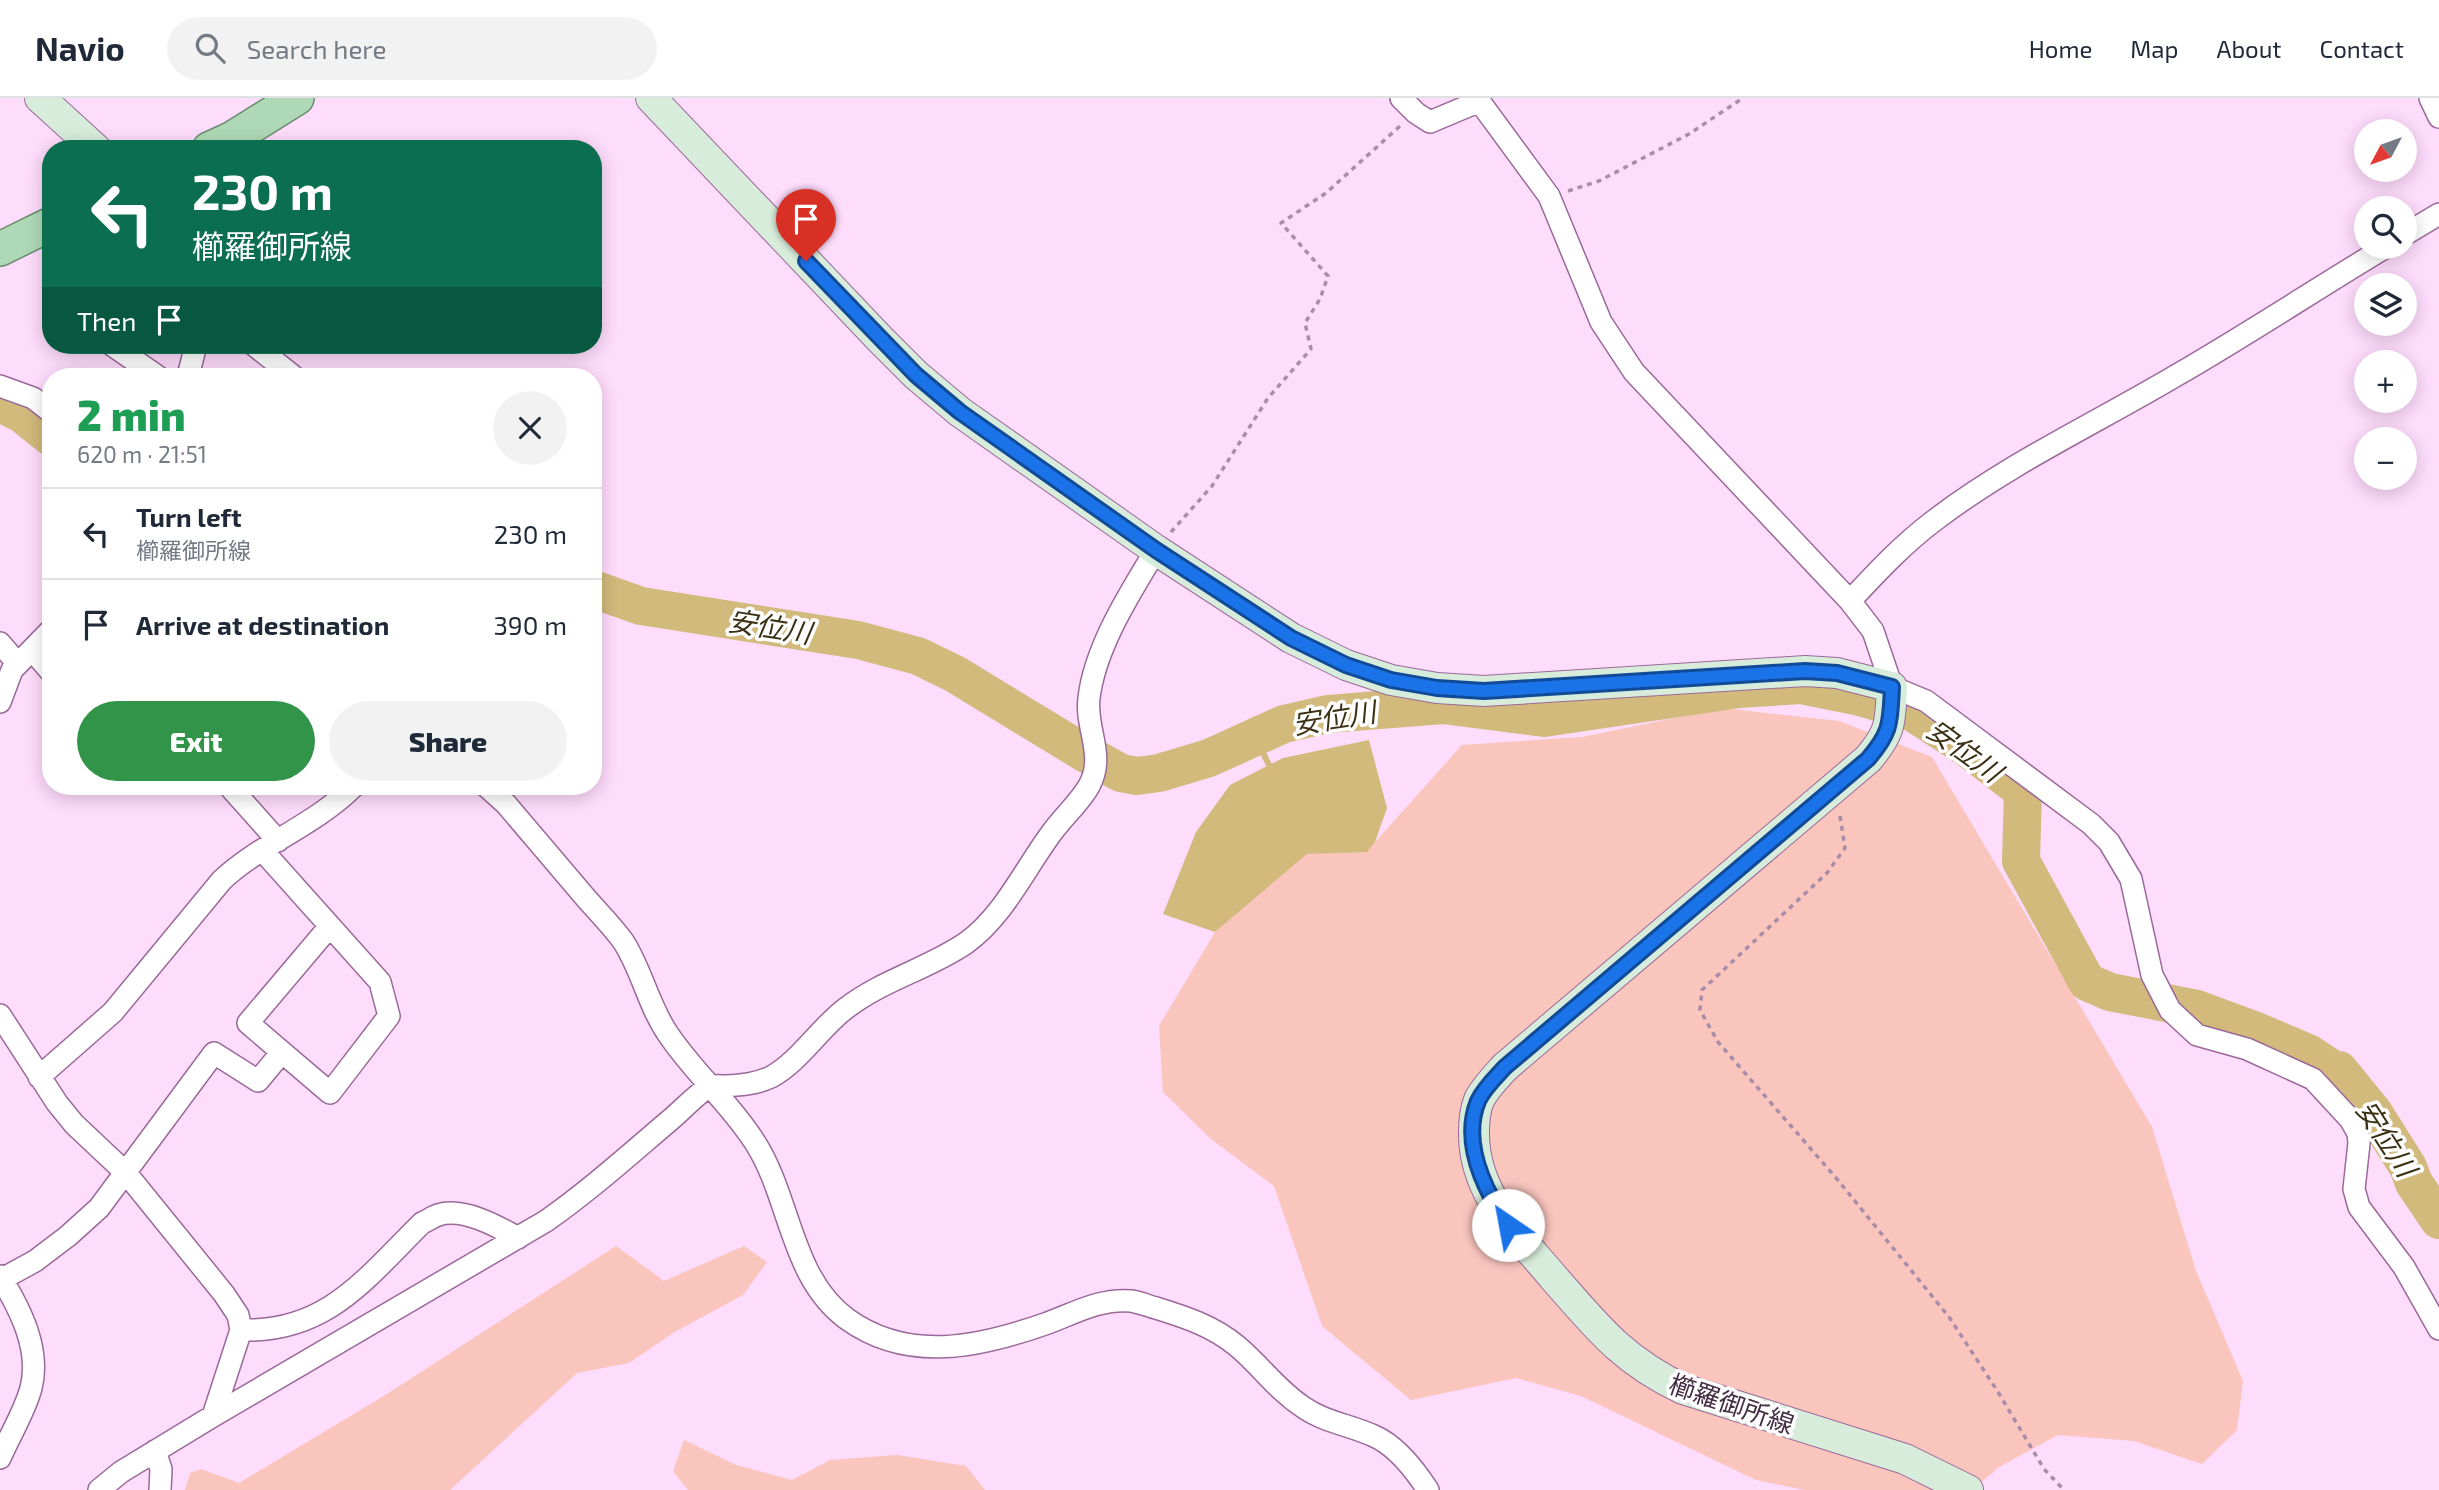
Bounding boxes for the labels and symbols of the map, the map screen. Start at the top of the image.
north arrow [2354,119,2417,182]
pin [776,189,836,261]
water label: 安位川 [726,603,817,650]
water label: 安位川 [1290,693,1381,740]
water label: 安位川 [1921,712,2011,790]
water label: 安位川 [2350,1094,2426,1185]
position arrow [1471,1188,1545,1262]
street label: 櫛羅御所線 [1665,1367,1799,1439]

